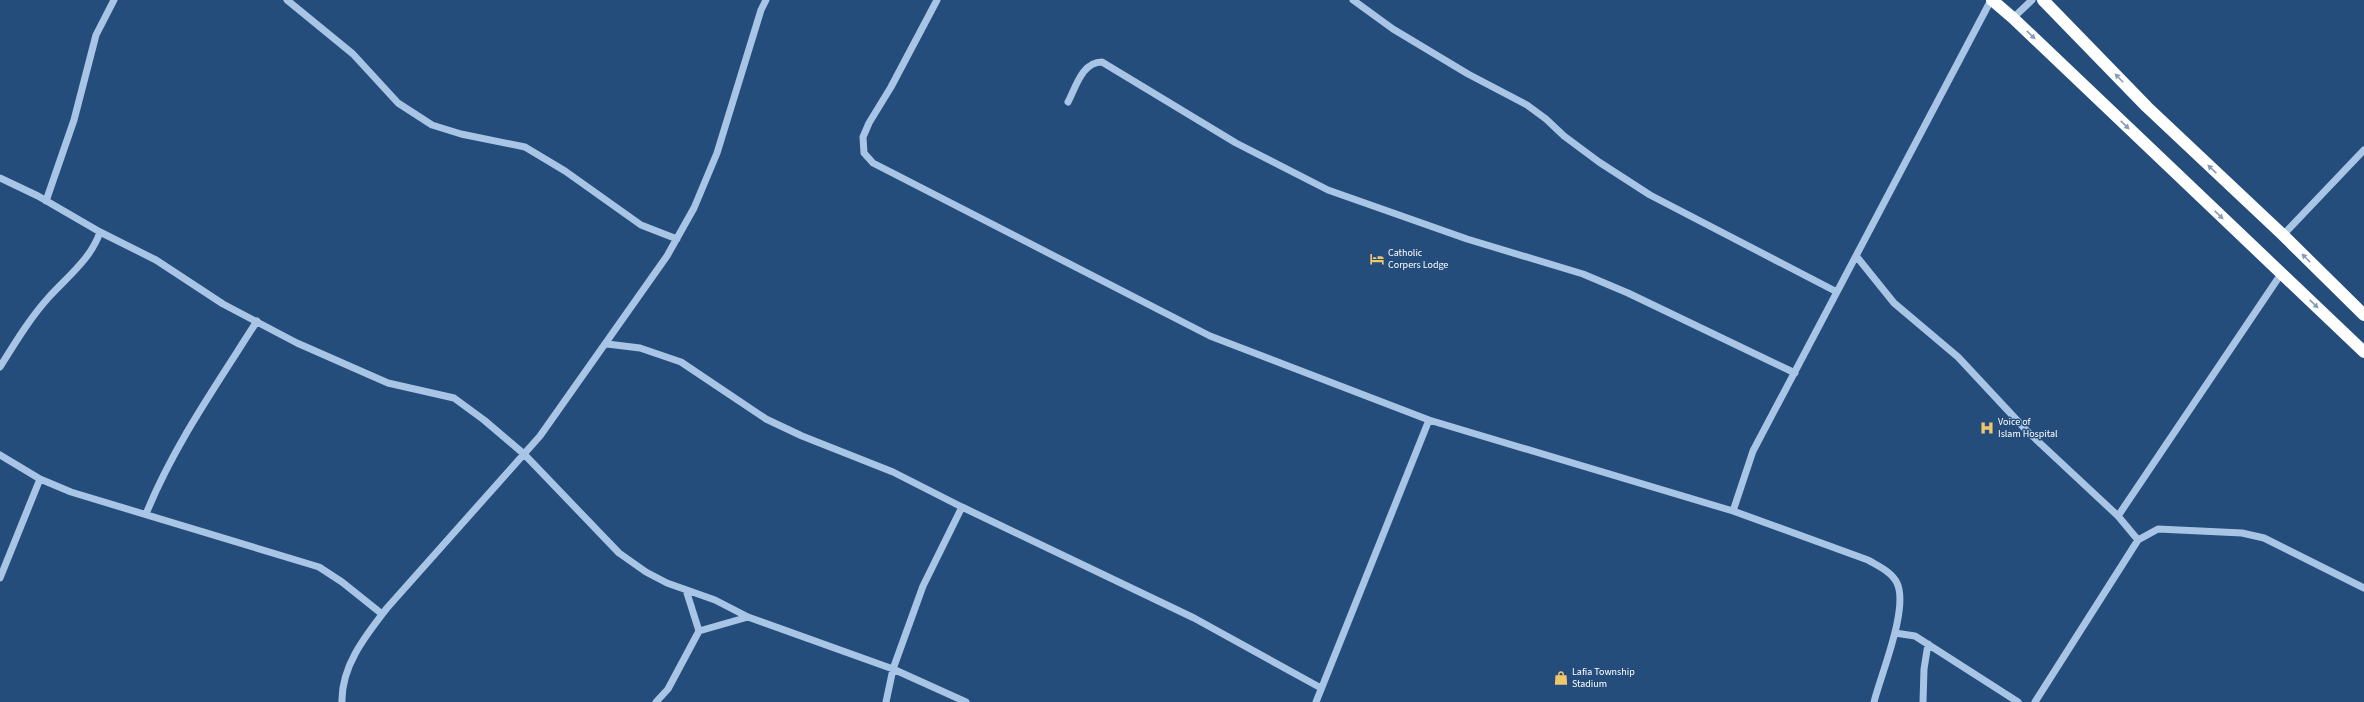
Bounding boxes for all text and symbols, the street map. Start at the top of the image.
one-way arrow [2026,30,2036,40]
one-way arrow [2114,73,2124,83]
one-way arrow [2120,120,2130,130]
one-way arrow [2207,164,2217,174]
one-way arrow [2214,210,2225,219]
place label: Catholic Corpers Lodge [1388,246,1448,272]
hotel icon: Catholic Corpers Lodge [1369,251,1385,267]
one-way arrow [2301,254,2311,263]
one-way arrow [2308,300,2319,309]
place label: Voice of Islam Hospital [1998,415,2058,441]
hospital icon: Voice of Islam Hospital [1979,420,1995,436]
place label: Lafia Township Stadium [1572,665,1635,691]
shop icon: Lafia Township Stadium [1553,670,1569,686]

